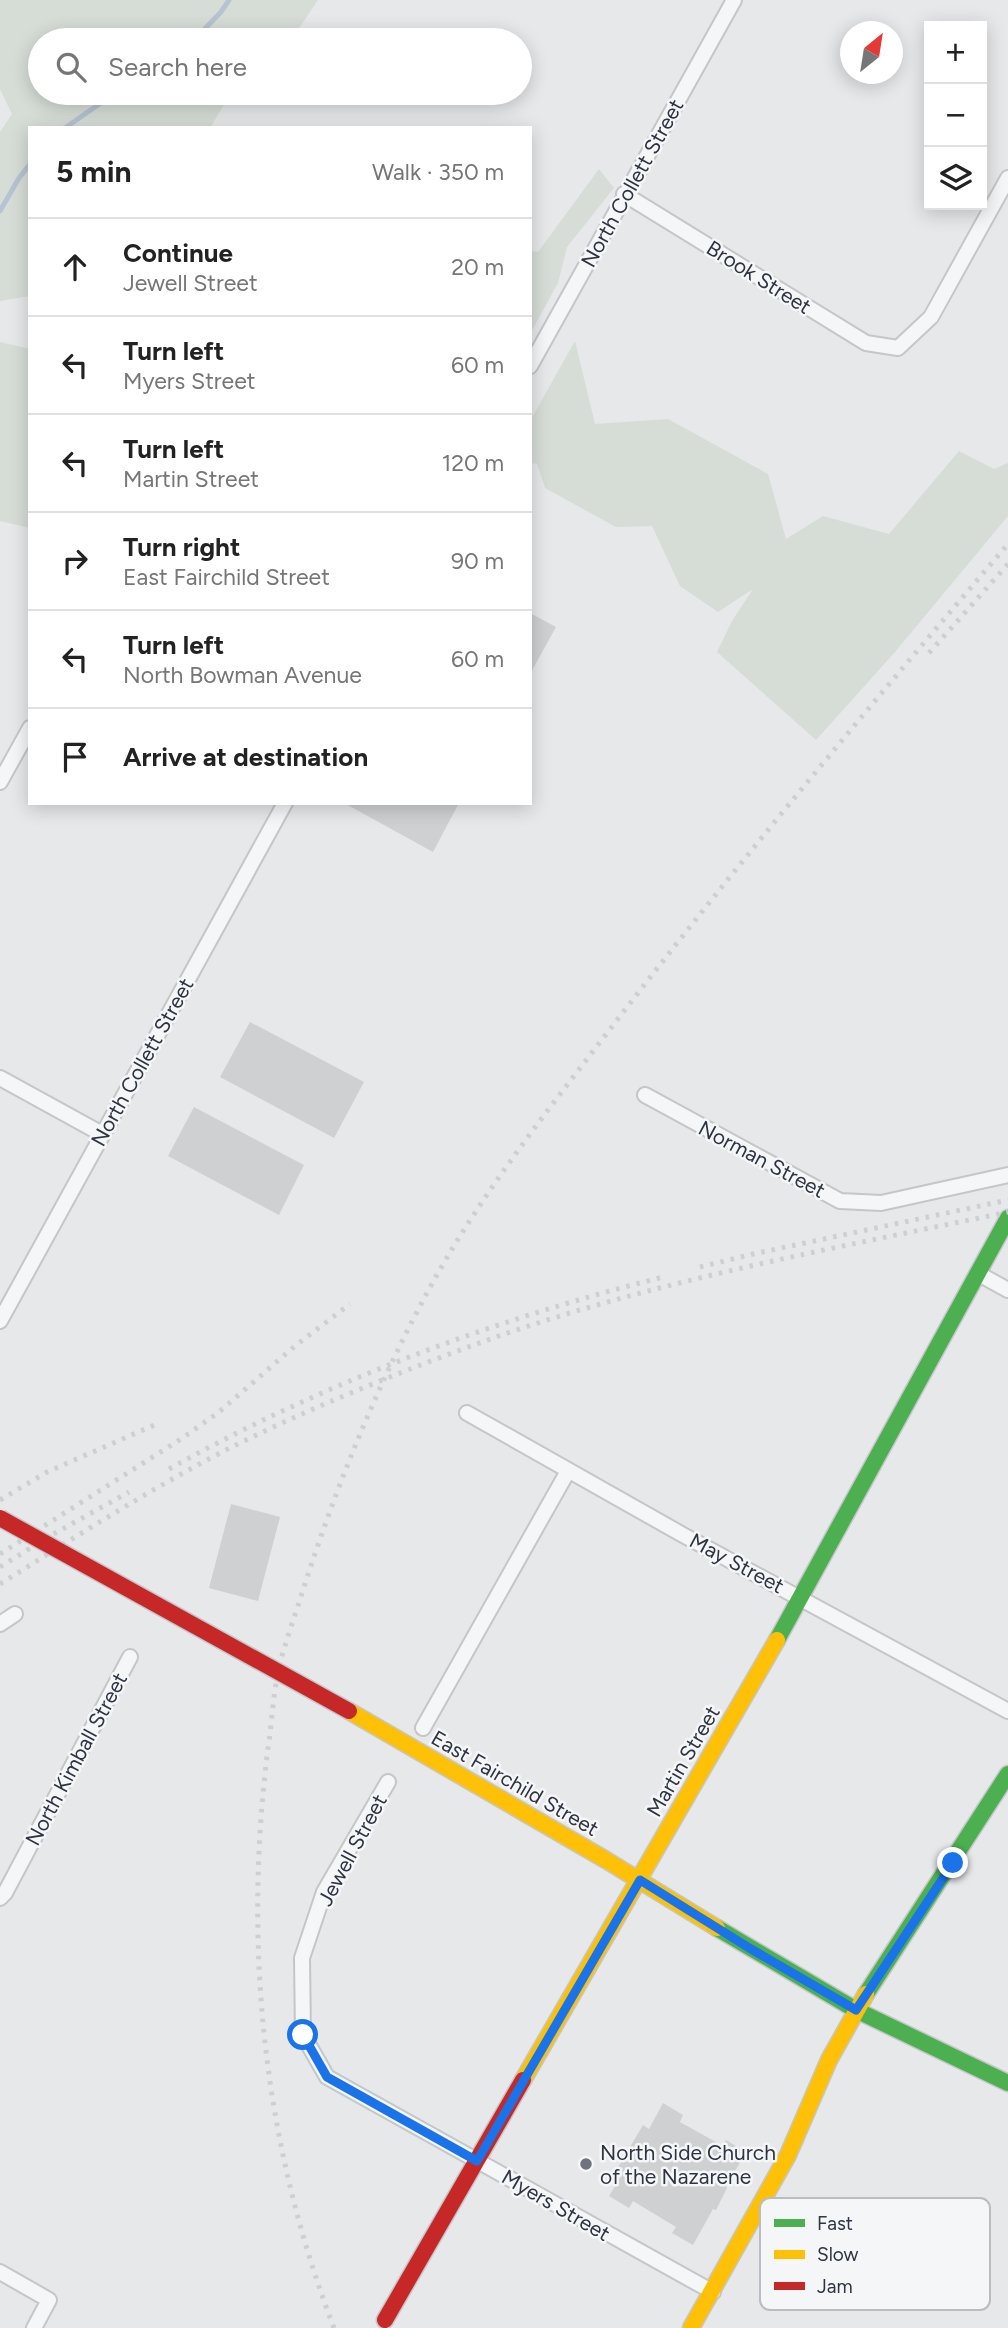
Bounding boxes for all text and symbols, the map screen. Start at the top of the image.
north arrow [840,21,903,84]
map controls [924,21,987,210]
button: + [924,21,987,84]
search box [28,28,532,105]
icon: search [52,48,90,86]
text: Search here [108,51,247,83]
button: − [924,84,987,147]
street label: North Collett Street [575,95,689,271]
button: layers [924,147,987,210]
text: 5 min [56,153,132,190]
text: Walk · 350 m [372,158,504,186]
street label: Brook Street [702,235,816,319]
text: Continue [123,237,233,269]
icon: ahead [56,248,94,286]
text: 20 m [451,253,504,281]
text: Jewell Street [123,269,258,297]
text: Turn left [123,335,224,367]
icon: left [56,346,94,384]
text: 60 m [451,351,504,379]
text: Myers Street [123,367,255,395]
text: Turn left [123,433,224,465]
icon: left [56,444,94,482]
text: 120 m [442,449,504,477]
text: Martin Street [123,465,259,493]
text: Turn right [123,531,240,563]
icon: right [56,542,94,580]
text: 90 m [451,547,504,575]
text: East Fairchild Street [123,563,330,591]
text: Turn left [123,629,224,661]
icon: left [56,640,94,678]
text: 60 m [451,645,504,673]
text: North Bowman Avenue [123,661,362,689]
icon: arrive [56,738,94,776]
text: Arrive at destination [123,741,368,773]
street label: North Collett Street [85,974,199,1150]
street label: Norman Street [694,1115,830,1203]
street label: May Street [686,1528,789,1598]
street label: North Kimball Street [20,1668,132,1850]
street label: Martin Street [641,1701,725,1821]
street label: East Fairchild Street [427,1725,603,1841]
street label: Jewell Street [312,1790,392,1910]
route end [937,1847,968,1878]
route start [287,2019,318,2050]
place label: North Side Church of the Nazarene [600,2140,776,2189]
marker: North Side Church of the Nazarene [578,2156,594,2172]
street label: Myers Street [497,2164,615,2246]
legend [760,2198,990,2310]
text: Fast [817,2212,853,2235]
text: Slow [817,2243,859,2266]
text: Jam [817,2275,853,2298]

